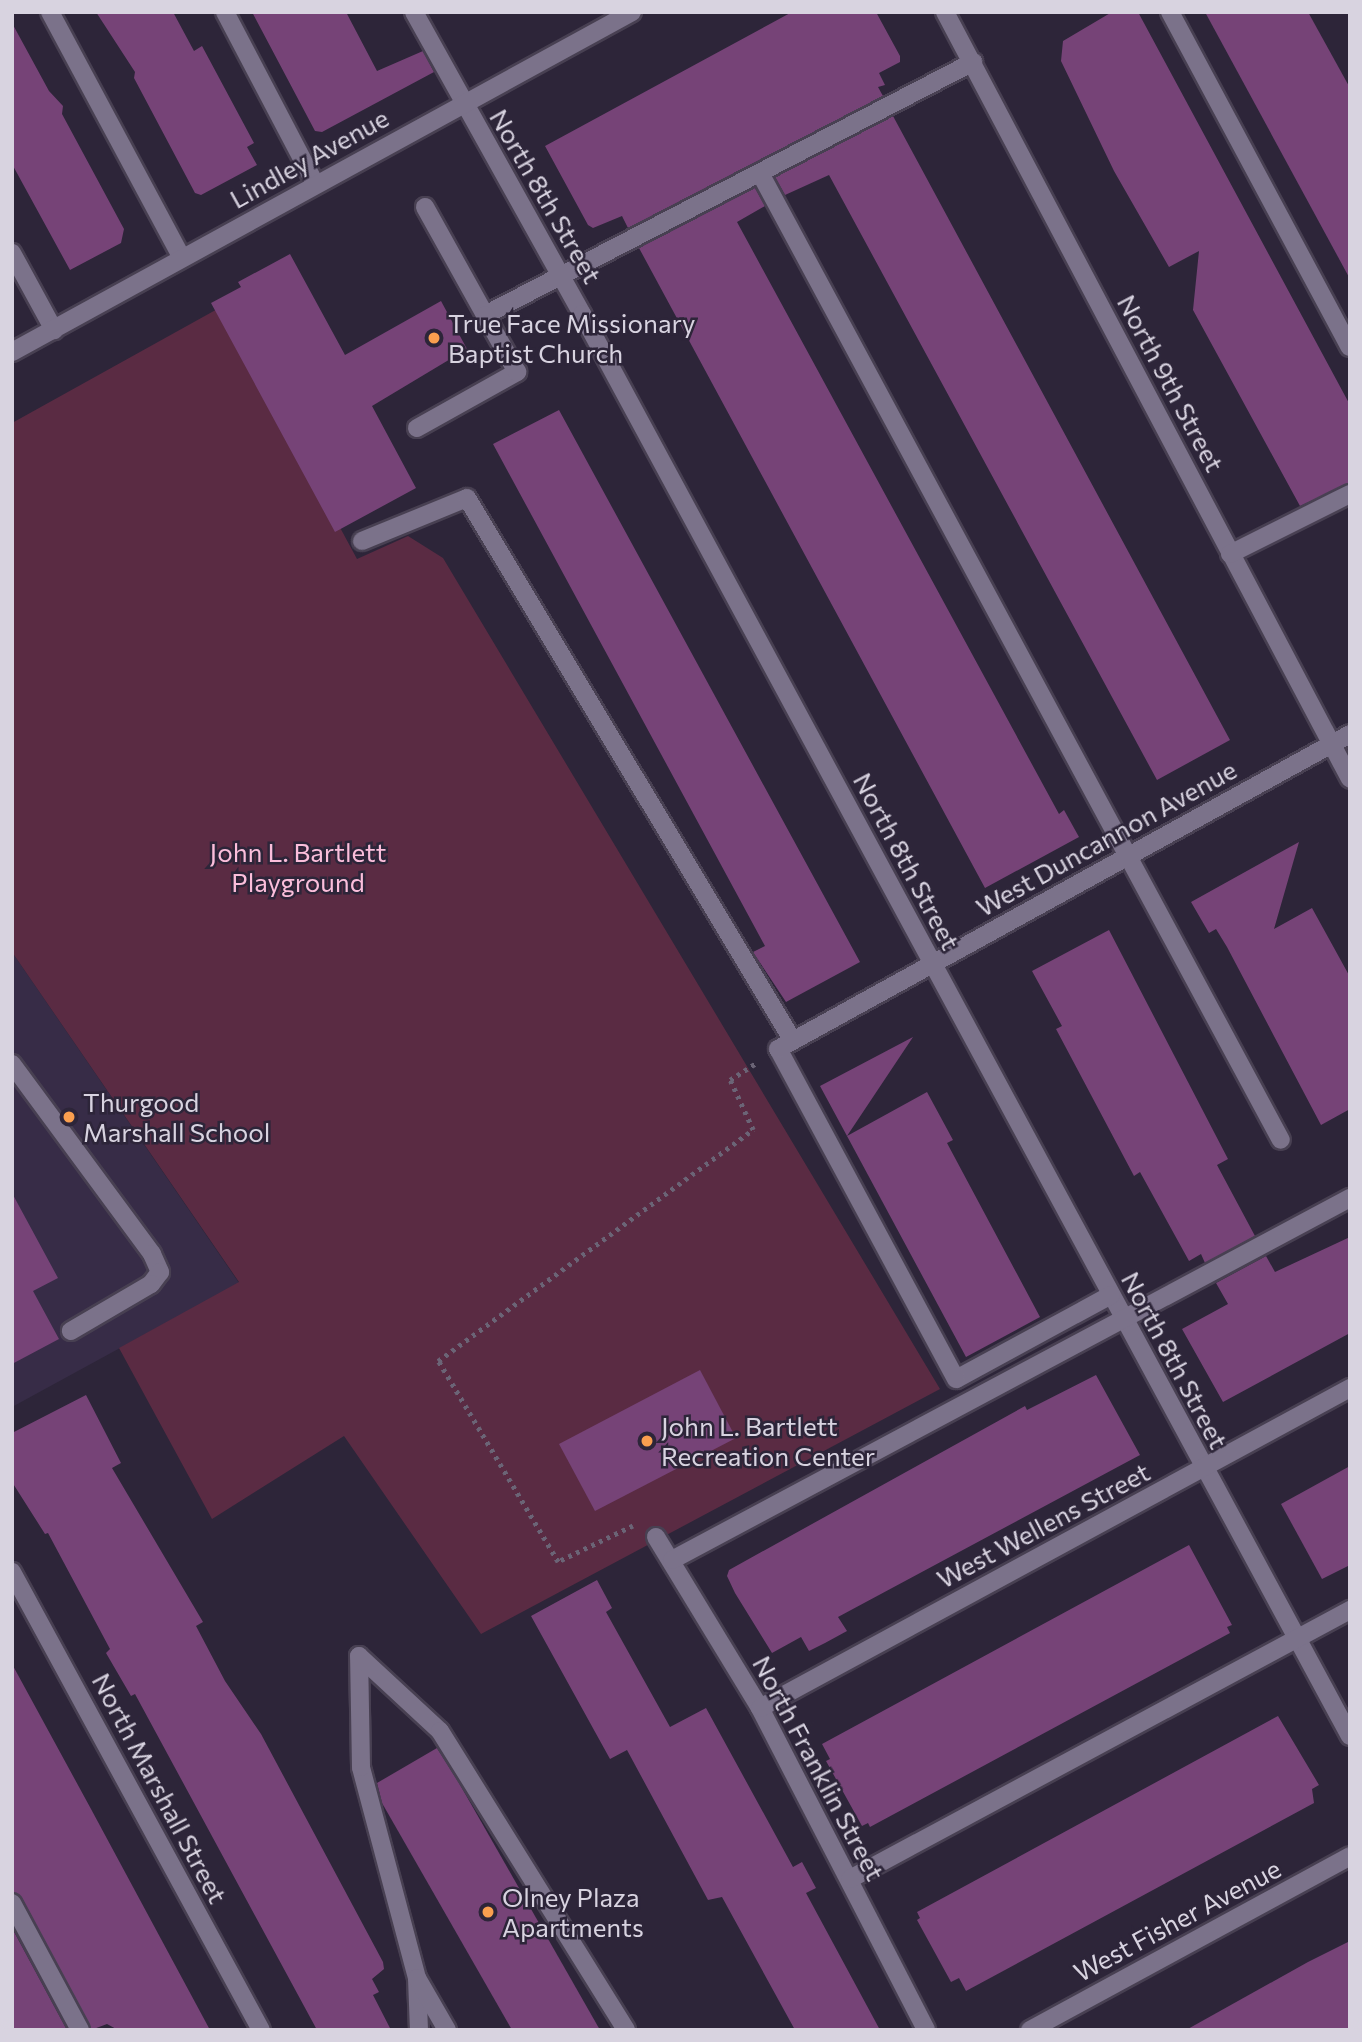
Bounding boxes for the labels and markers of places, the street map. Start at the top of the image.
place label: True Face Missionary Baptist Church [448,307,695,368]
marker: True Face Missionary Baptist Church [426,330,442,346]
place label: Thurgood Marshall School [83,1086,270,1148]
marker: Thurgood Marshall School [61,1109,77,1125]
place label: John L. Bartlett Recreation Center [661,1410,875,1472]
marker: John L. Bartlett Recreation Center [639,1433,655,1449]
place label: Olney Plaza Apartments [502,1881,644,1942]
marker: Olney Plaza Apartments [480,1904,496,1920]

